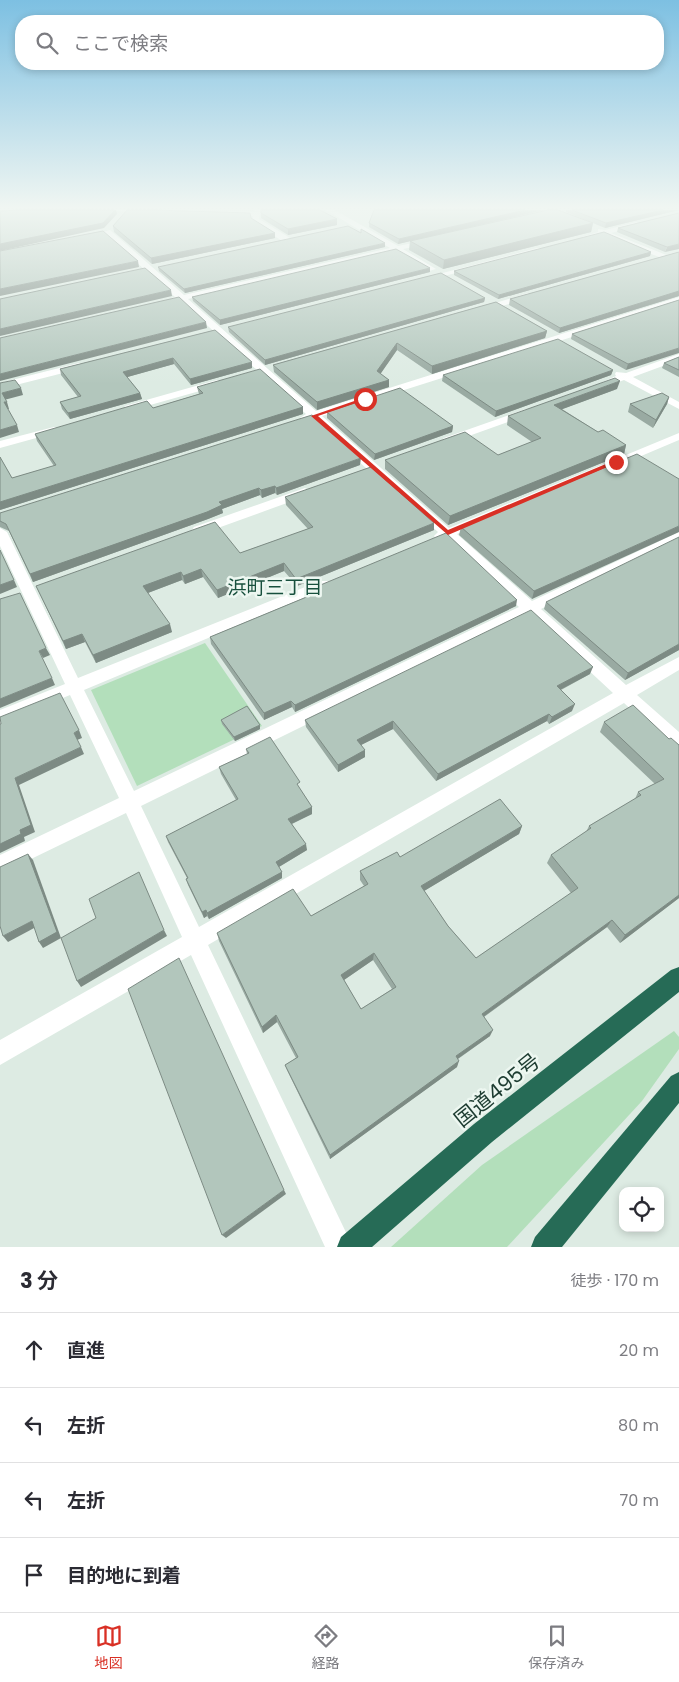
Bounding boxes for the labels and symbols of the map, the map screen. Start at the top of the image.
route start [354,388,377,411]
route end [605,451,628,474]
district label: 浜町三丁目 [227,574,323,601]
street label: 国道495号 [448,1046,546,1134]

